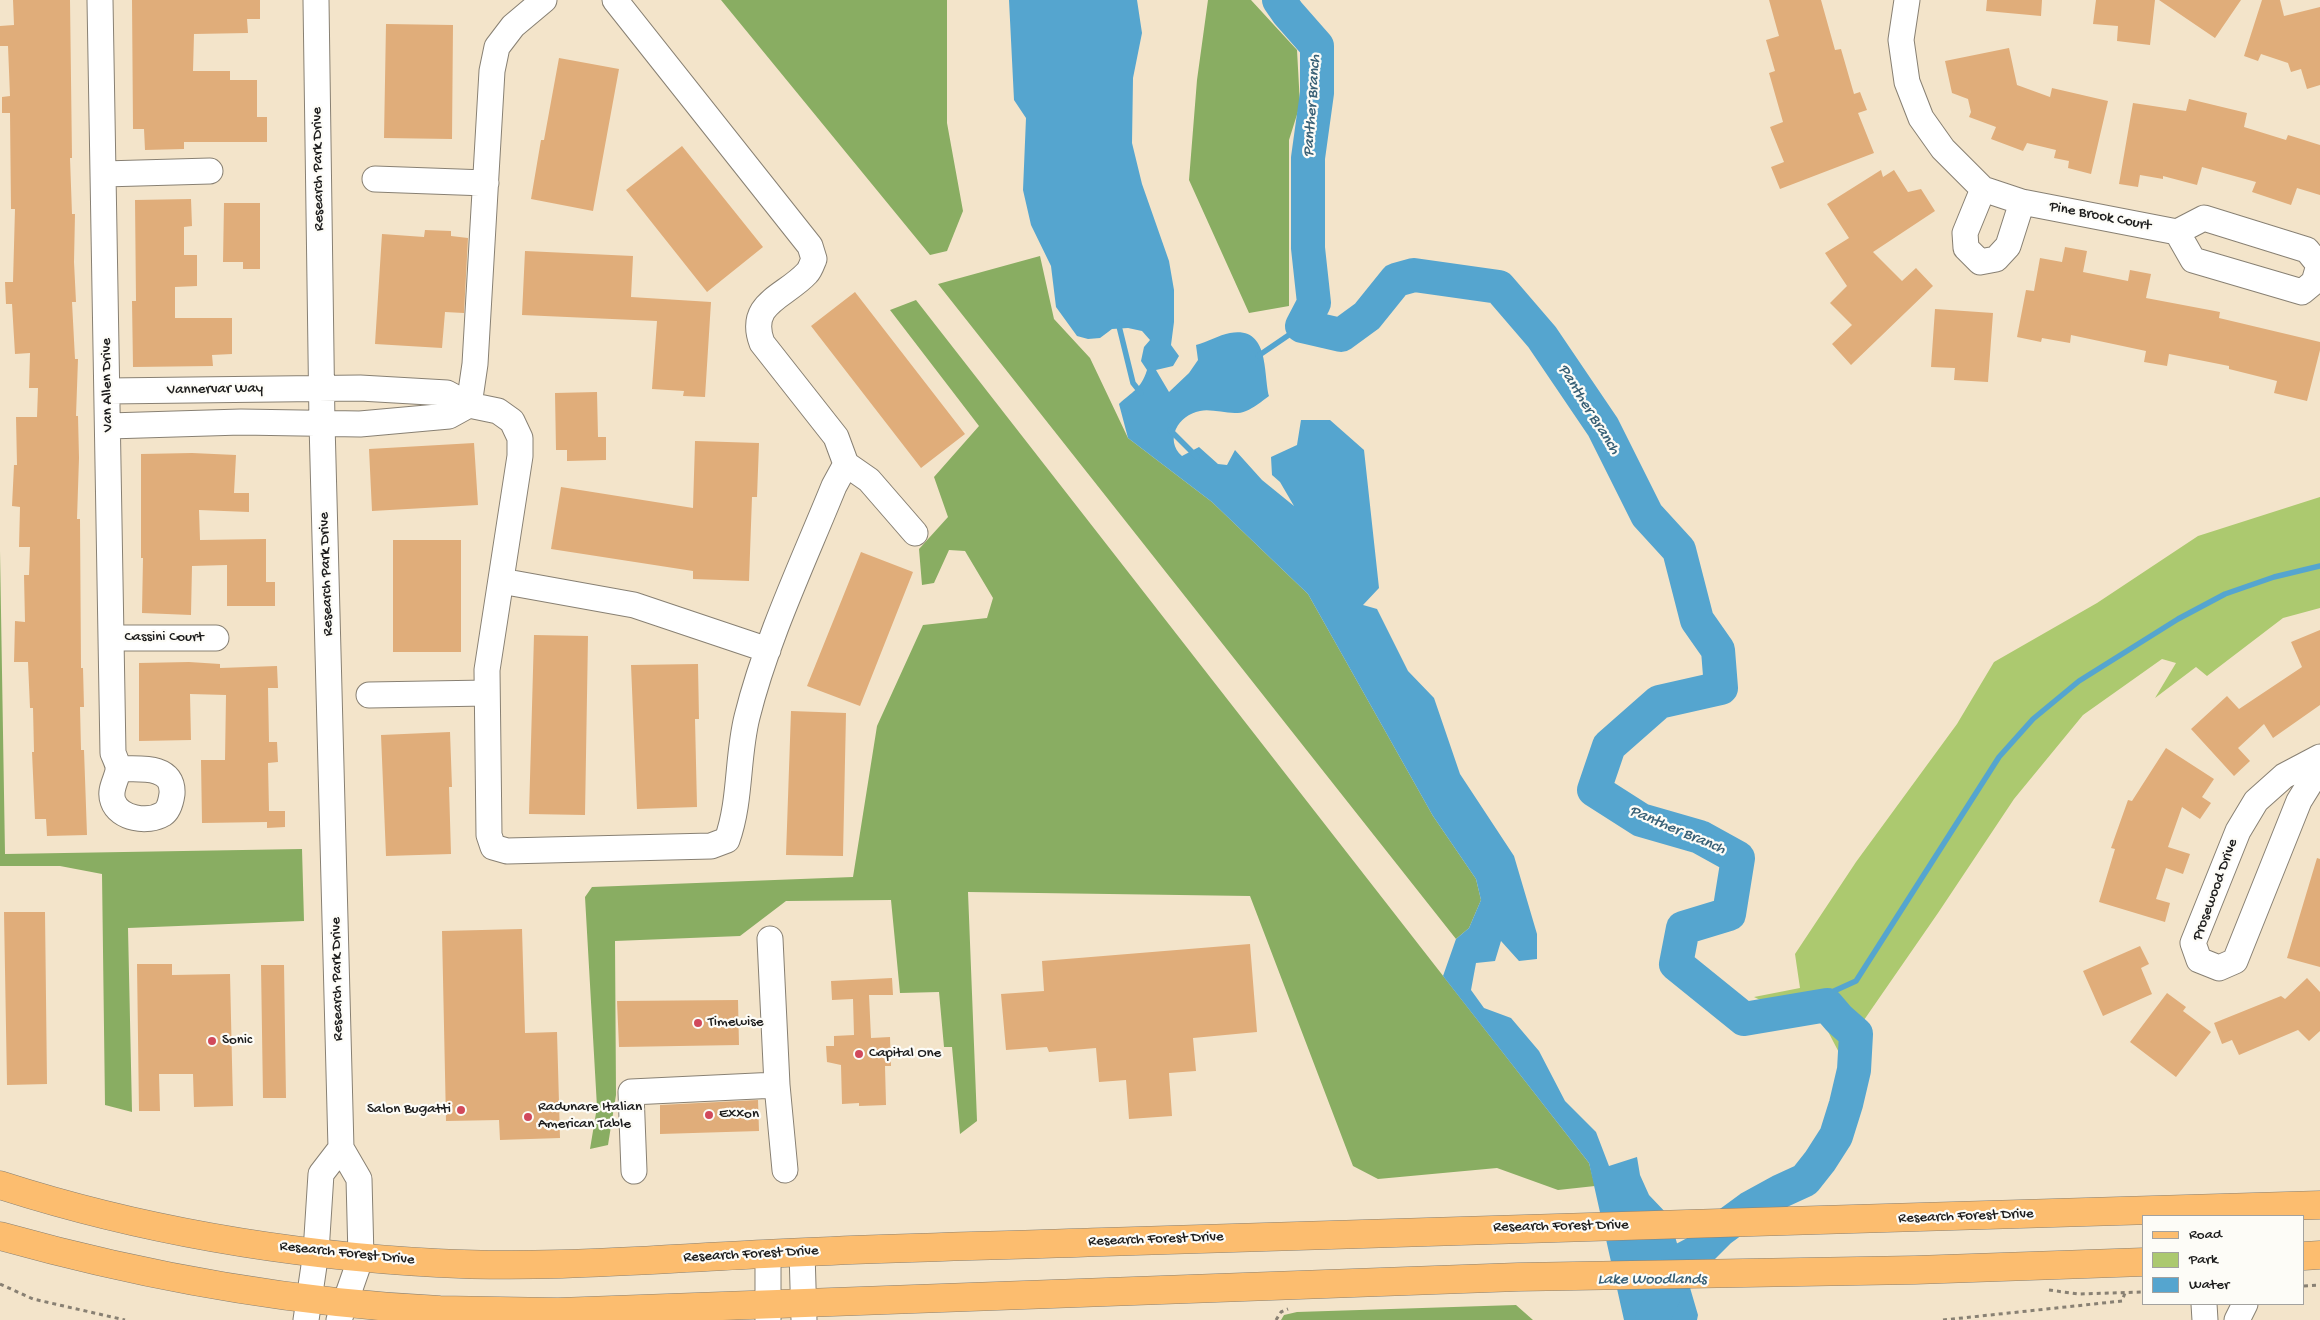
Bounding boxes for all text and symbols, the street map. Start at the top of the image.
water label: Panther Branch [1300,54,1326,158]
street label: Research Park Drive [309,107,329,231]
street label: Pine Brook Court [2048,198,2152,236]
street label: Van Allen Drive [98,338,118,432]
water label: Panther Branch [1553,361,1623,459]
street label: Vannervar Way [167,380,263,400]
street label: Research Park Drive [316,512,338,636]
street label: Cassini Court [124,629,204,647]
water label: Panther Branch [1626,802,1728,860]
street label: Prosewood Drive [2189,837,2243,943]
street label: Research Park Drive [328,917,348,1041]
place label: Timewise [708,1014,764,1032]
marker: Timewise [692,1017,704,1029]
place label: Sonic [222,1032,252,1050]
marker: Sonic [206,1035,218,1047]
place label: Capital One [869,1045,941,1063]
marker: Capital One [853,1048,865,1060]
place label: Radunare Italian American Table [538,1099,642,1134]
place label: Salon Bugatti [367,1101,451,1119]
marker: Salon Bugatti [455,1104,467,1116]
place label: Exxon [719,1106,759,1124]
marker: Exxon [703,1109,715,1121]
marker: Radunare Italian American Table [522,1111,534,1123]
street label: Research Forest Drive [1898,1206,2034,1228]
legend [2142,1215,2305,1305]
street label: Research Forest Drive [1493,1217,1629,1237]
text: Road [2189,1226,2222,1244]
street label: Research Forest Drive [1088,1229,1224,1251]
street label: Research Forest Drive [279,1238,415,1270]
street label: Research Forest Drive [683,1242,819,1268]
text: Park [2189,1251,2218,1269]
water label: Lake Woodlands [1598,1271,1706,1291]
text: Water [2189,1276,2229,1294]

